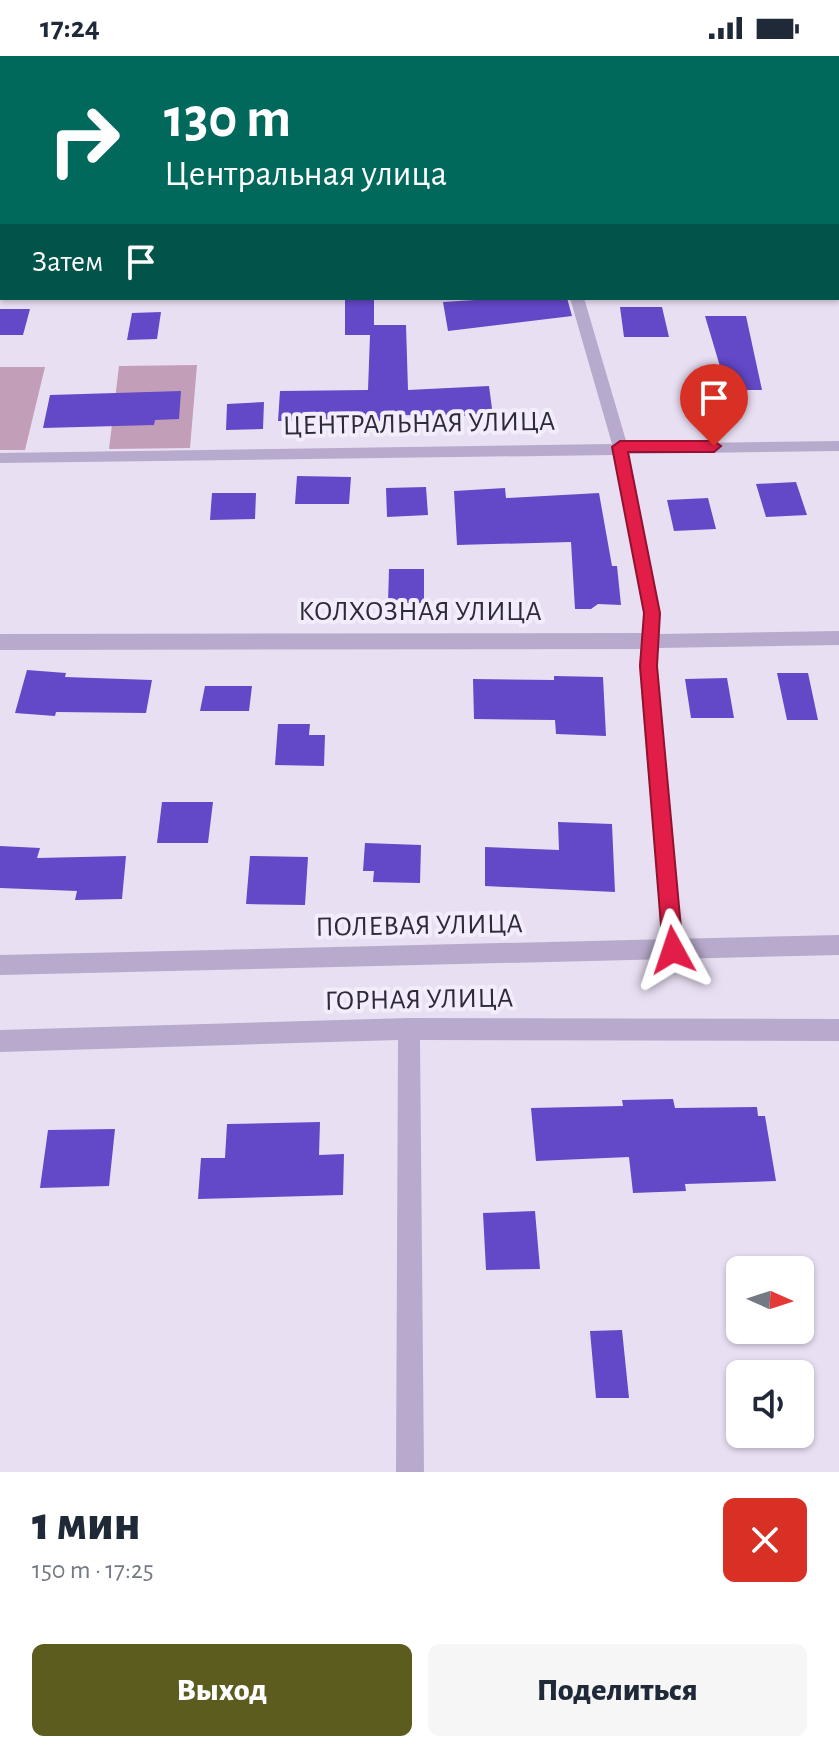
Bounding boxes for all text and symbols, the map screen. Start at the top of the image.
text: 17:24 [40,13,100,43]
icon: right [32,88,136,192]
text: 130 m [164,91,291,147]
text: Центральная улица [164,156,447,192]
icon: arrive [119,240,163,284]
text: Затем [32,247,103,277]
pin [680,364,748,446]
icon: arrive [692,376,736,420]
street label: ЦЕНТРАЛЬНАЯ УЛИЦА [282,408,556,440]
street label: КОЛХОЗНАЯ УЛИЦА [298,598,542,626]
position arrow [631,908,715,992]
street label: ПОЛЕВАЯ УЛИЦА [315,910,523,942]
street label: ГОРНАЯ УЛИЦА [324,984,514,1016]
north arrow [726,1256,814,1344]
map controls [726,1256,814,1448]
button: sound [726,1360,814,1448]
button: close [723,1498,807,1582]
text: 1 мин [32,1501,141,1549]
text: 150 m · 17:25 [32,1557,154,1583]
button: Выход [32,1644,412,1736]
button: Поделиться [428,1644,807,1736]

